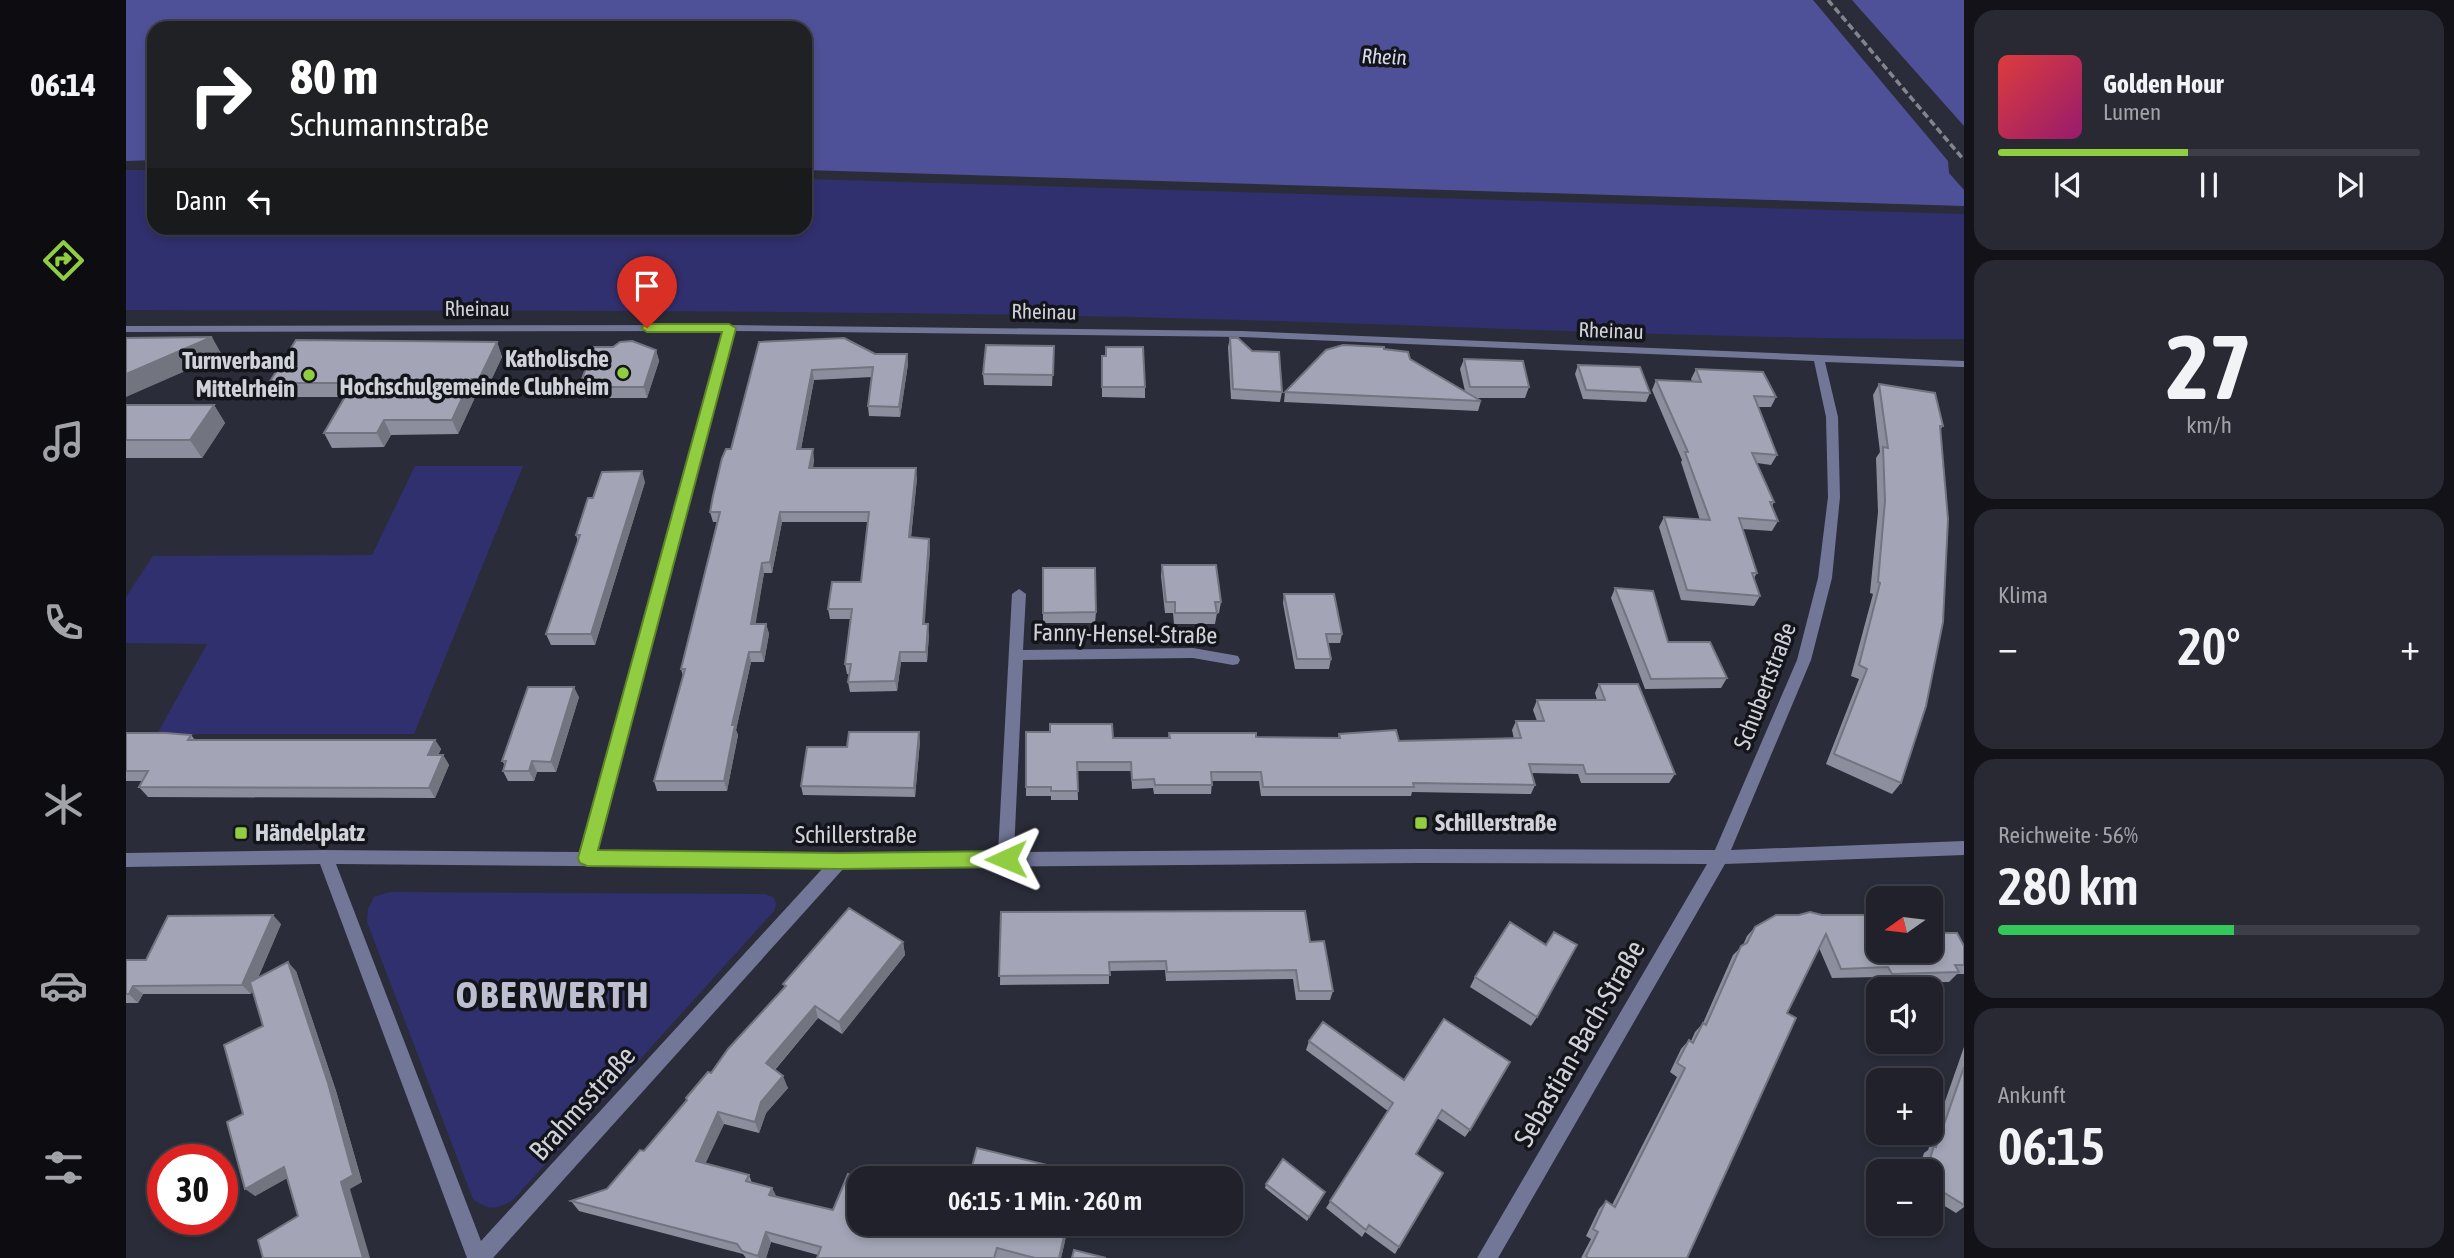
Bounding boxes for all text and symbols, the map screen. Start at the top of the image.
water label: Rhein [1361,43,1407,69]
text: 80 m [290,48,378,104]
icon: right [175,49,266,140]
text: 06:14 [30,66,96,103]
text: Golden Hour [2103,69,2223,99]
text: Lumen [2103,99,2161,125]
text: Schumannstraße [290,106,489,143]
icon: previous [2049,166,2087,204]
icon: pause [2190,166,2228,204]
icon: next [2331,166,2369,204]
icon: left [241,182,279,220]
text: Dann [175,186,227,216]
icon: directions [39,236,88,285]
pin [617,256,677,328]
icon: arrive [628,267,666,305]
street label: Rheinau [444,296,510,320]
street label: Rheinau [1011,298,1077,324]
text: 27 [2166,314,2252,418]
street label: Rheinau [1578,317,1644,343]
place label: Katholische Hochschulgemeinde Clubheim [340,345,609,400]
place label: Turnverband Mittelrhein [182,347,295,402]
marker: Katholische Hochschulgemeinde Clubheim [615,365,631,381]
marker: Turnverband Mittelrhein [301,367,317,383]
text: km/h [2186,412,2232,438]
icon: music [39,417,88,466]
text: Klima [1998,582,2048,608]
icon: phone [39,598,88,647]
text: 20° [2177,616,2241,676]
street label: Fanny-Hensel-Straße [1032,618,1218,649]
street label: Schubertstraße [1728,619,1801,753]
text: − [1998,625,2018,668]
text: + [2400,625,2420,668]
icon: climate [39,780,88,829]
place label: Schillerstraße [1435,809,1557,836]
marker: Schillerstraße [1413,815,1429,831]
place label: Händelplatz [255,819,365,846]
street label: Schillerstraße [795,821,917,848]
position arrow [969,822,1043,896]
text: Reichweite · 56% [1998,822,2138,848]
marker: Händelplatz [233,825,249,841]
text: 280 km [1998,856,2139,916]
north arrow [1866,886,1942,962]
map controls [1866,886,1943,1236]
street label: Sebastian-Bach-Straße [1507,934,1651,1152]
icon: car [39,961,88,1010]
district label: OBERWERTH [456,973,650,1016]
button: sound [1866,977,1943,1054]
street label: Brahmsstraße [523,1039,641,1167]
button: + [1866,1068,1943,1145]
text: Ankunft [1998,1082,2066,1108]
text: 06:15 [1998,1116,2105,1176]
icon: filters [39,1143,88,1192]
speed limit sign: 30 [147,1144,238,1235]
button: − [1866,1159,1943,1236]
text: 06:15 · 1 Min. · 260 m [948,1186,1142,1216]

